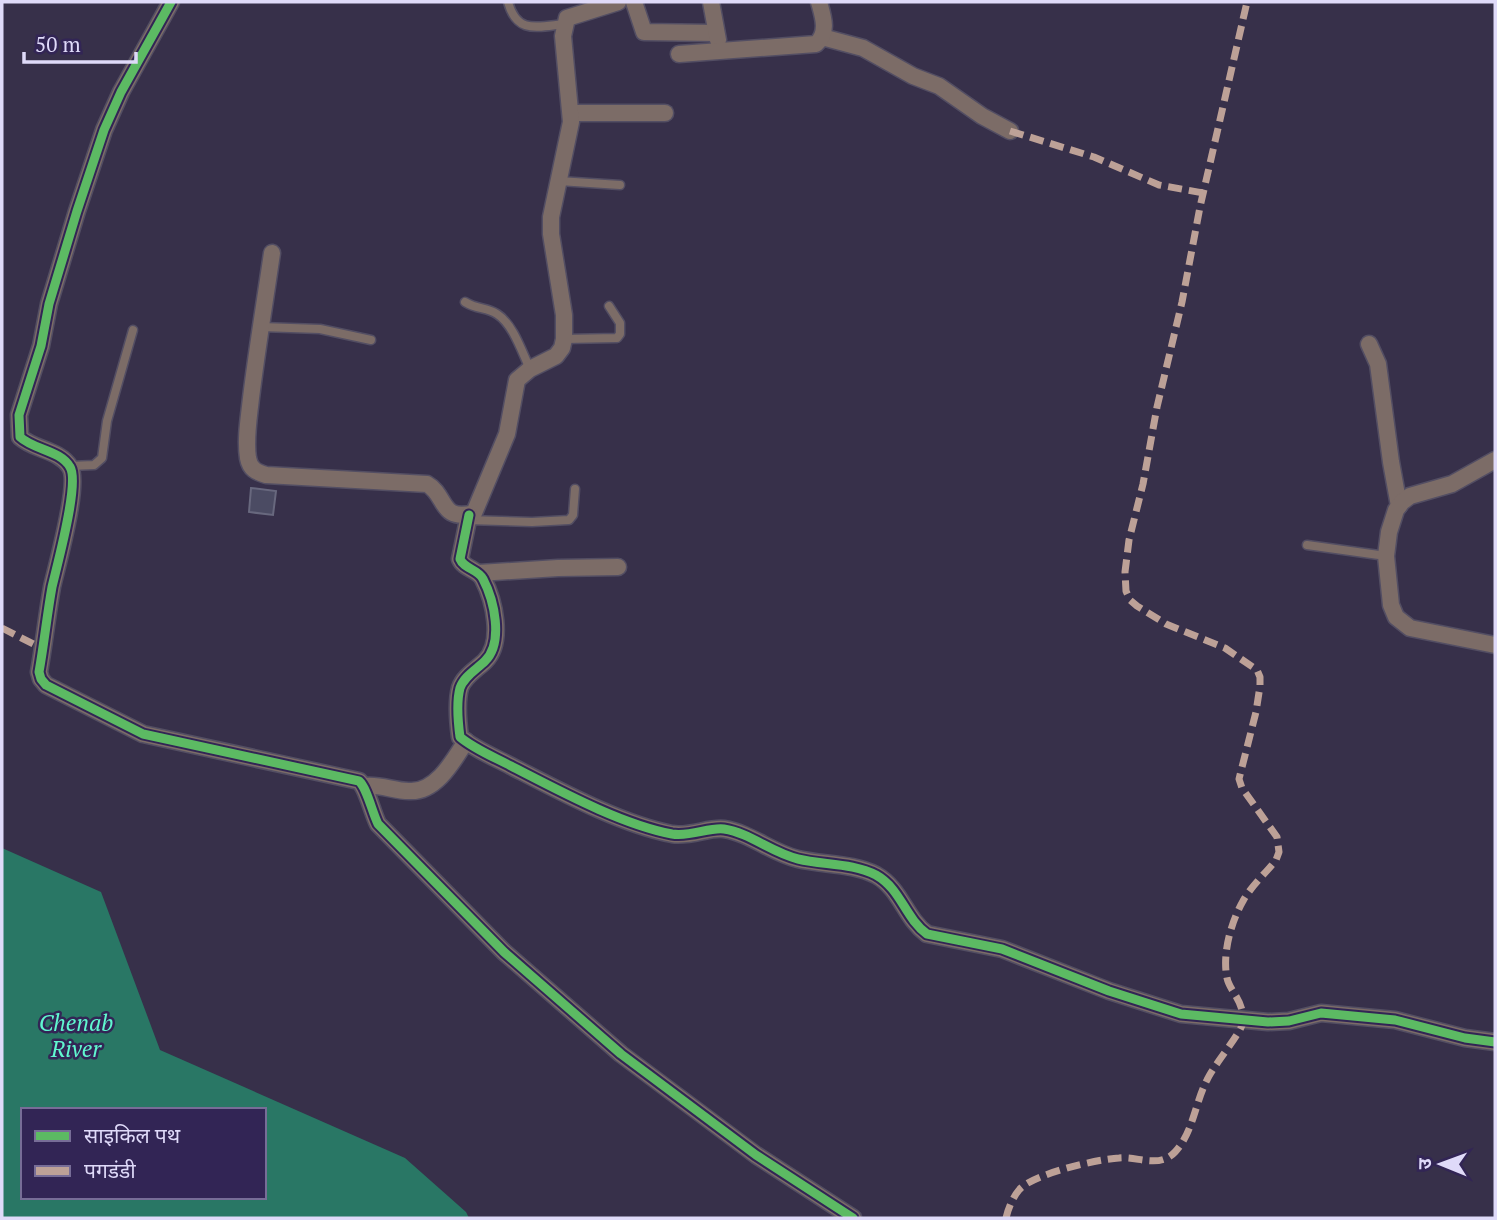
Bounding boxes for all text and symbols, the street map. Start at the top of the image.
scale bar [24,21,136,65]
text: 50 m [35,30,81,58]
water label: Chenab River [39,1007,113,1064]
legend [21,1108,266,1199]
text: साइकिल पथ [84,1121,181,1149]
north arrow [1406,1129,1476,1199]
text: पगडंडी [84,1156,136,1184]
text: उ [1411,1157,1436,1169]

